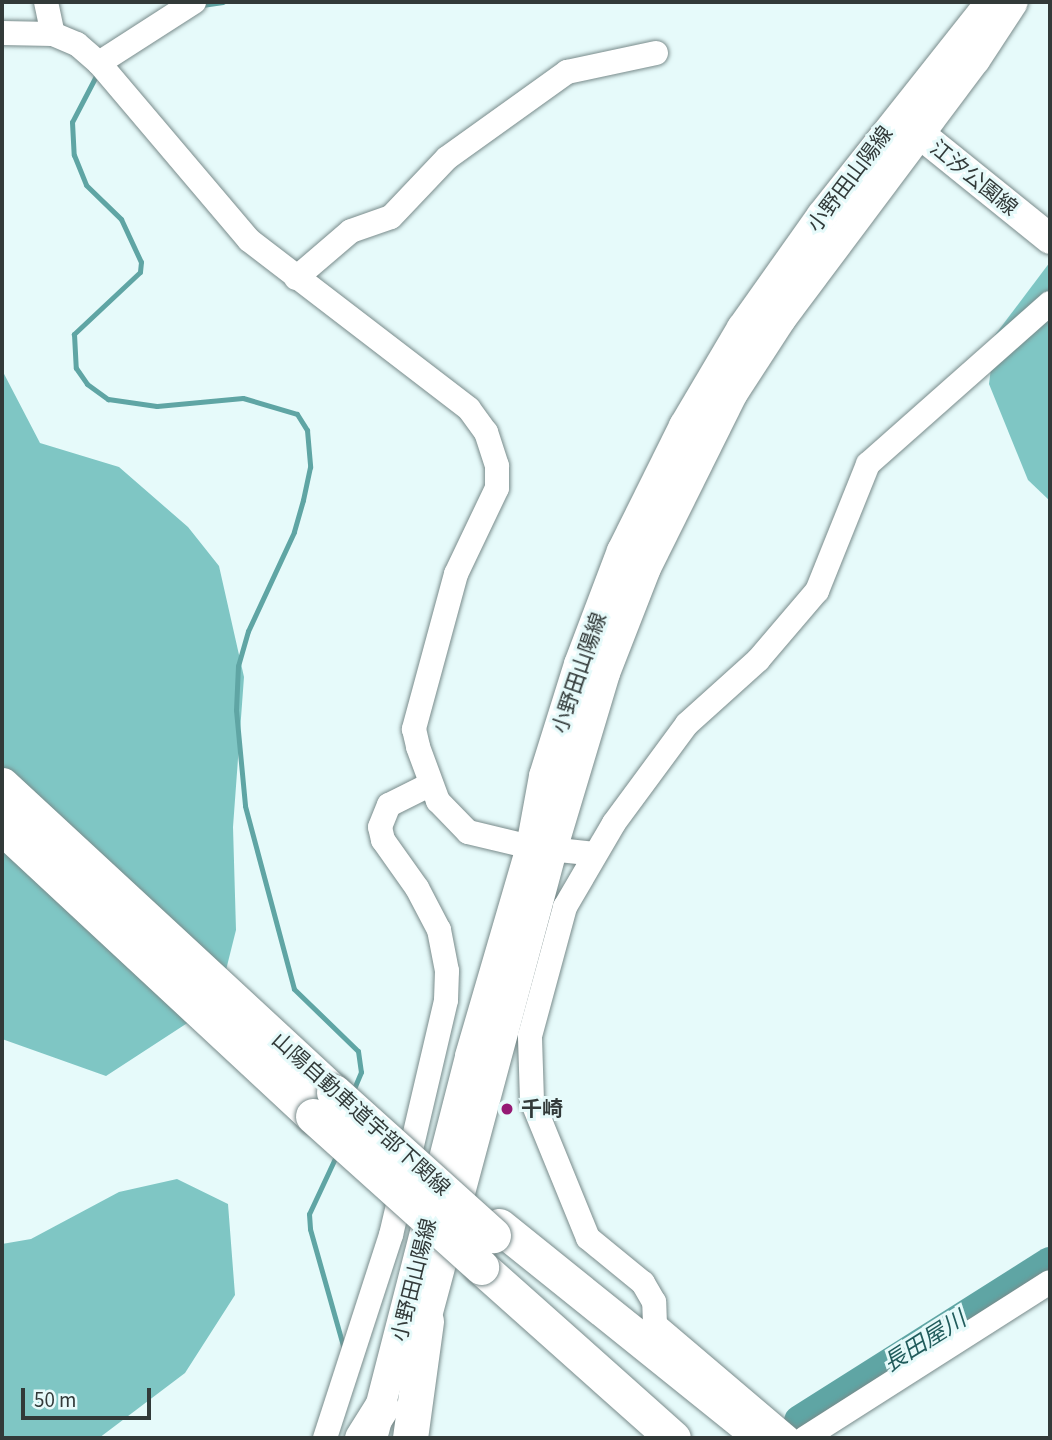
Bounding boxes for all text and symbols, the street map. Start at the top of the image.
street label: 小野田山陽線 [802,121,898,237]
street label: 江汐公園線 [925,135,1023,221]
street label: 小野田山陽線 [547,609,611,737]
street label: 山陽自動車道宇部下関線 [267,1027,455,1201]
place label: 千崎 [521,1096,563,1122]
marker: 千崎 [499,1101,515,1117]
street label: 小野田山陽線 [387,1216,441,1344]
water label: 長田屋川 [879,1306,971,1378]
scale bar [24,1374,154,1418]
text: 50 m [34,1385,76,1415]

